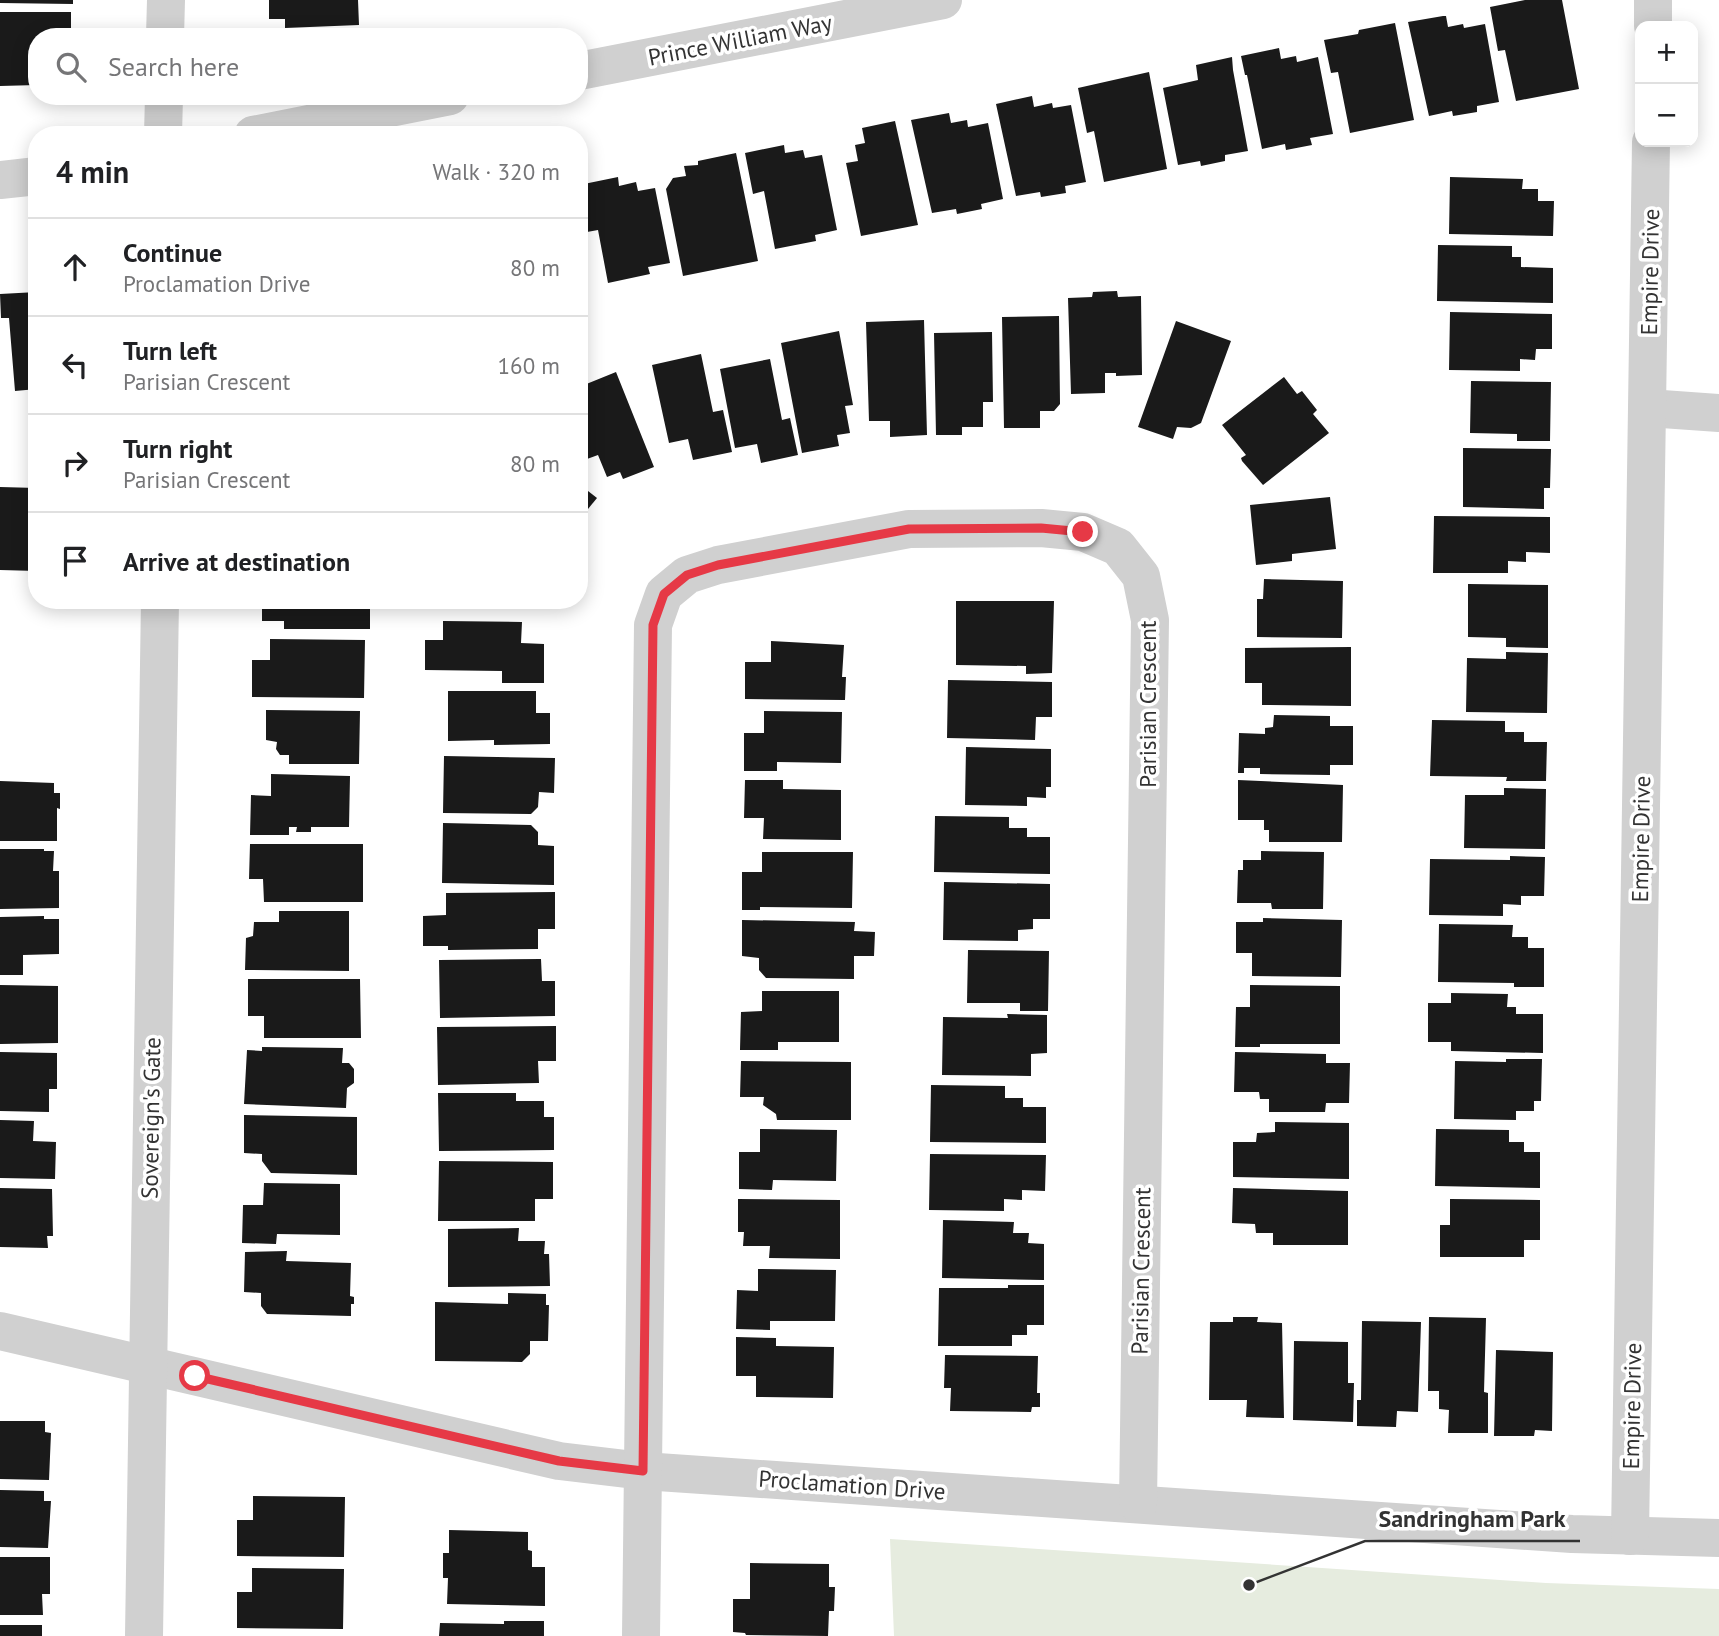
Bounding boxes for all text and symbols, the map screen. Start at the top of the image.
street label: Prince William Way [646,7,835,72]
map controls [1635,21,1698,147]
button: + [1635,21,1698,84]
search box [28,28,588,105]
icon: search [52,48,90,86]
text: Search here [108,50,239,83]
button: − [1635,84,1698,147]
text: 4 min [56,152,129,191]
text: Walk · 320 m [433,157,560,186]
street label: Empire Drive [1634,208,1665,336]
text: Continue [123,236,222,269]
icon: ahead [56,248,94,286]
text: 80 m [510,253,560,282]
text: Proclamation Drive [123,269,310,298]
text: Turn left [123,334,217,367]
icon: left [56,346,94,384]
text: 160 m [498,351,560,380]
text: Parisian Crescent [123,367,290,396]
text: Turn right [123,432,232,465]
icon: right [56,444,94,482]
text: 80 m [510,449,560,478]
text: Parisian Crescent [123,465,290,494]
route end [1067,516,1098,547]
icon: arrive [56,542,94,580]
text: Arrive at destination [123,545,350,578]
street label: Parisian Crescent [1133,620,1162,788]
street label: Empire Drive [1625,775,1656,903]
street label: Sovereign's Gate [135,1037,166,1199]
street label: Parisian Crescent [1125,1187,1156,1355]
street label: Empire Drive [1616,1342,1647,1470]
route start [179,1360,210,1391]
street label: Proclamation Drive [758,1464,946,1506]
callout: Sandringham Park [1365,1496,1580,1541]
text: Sandringham Park [1379,1503,1566,1534]

